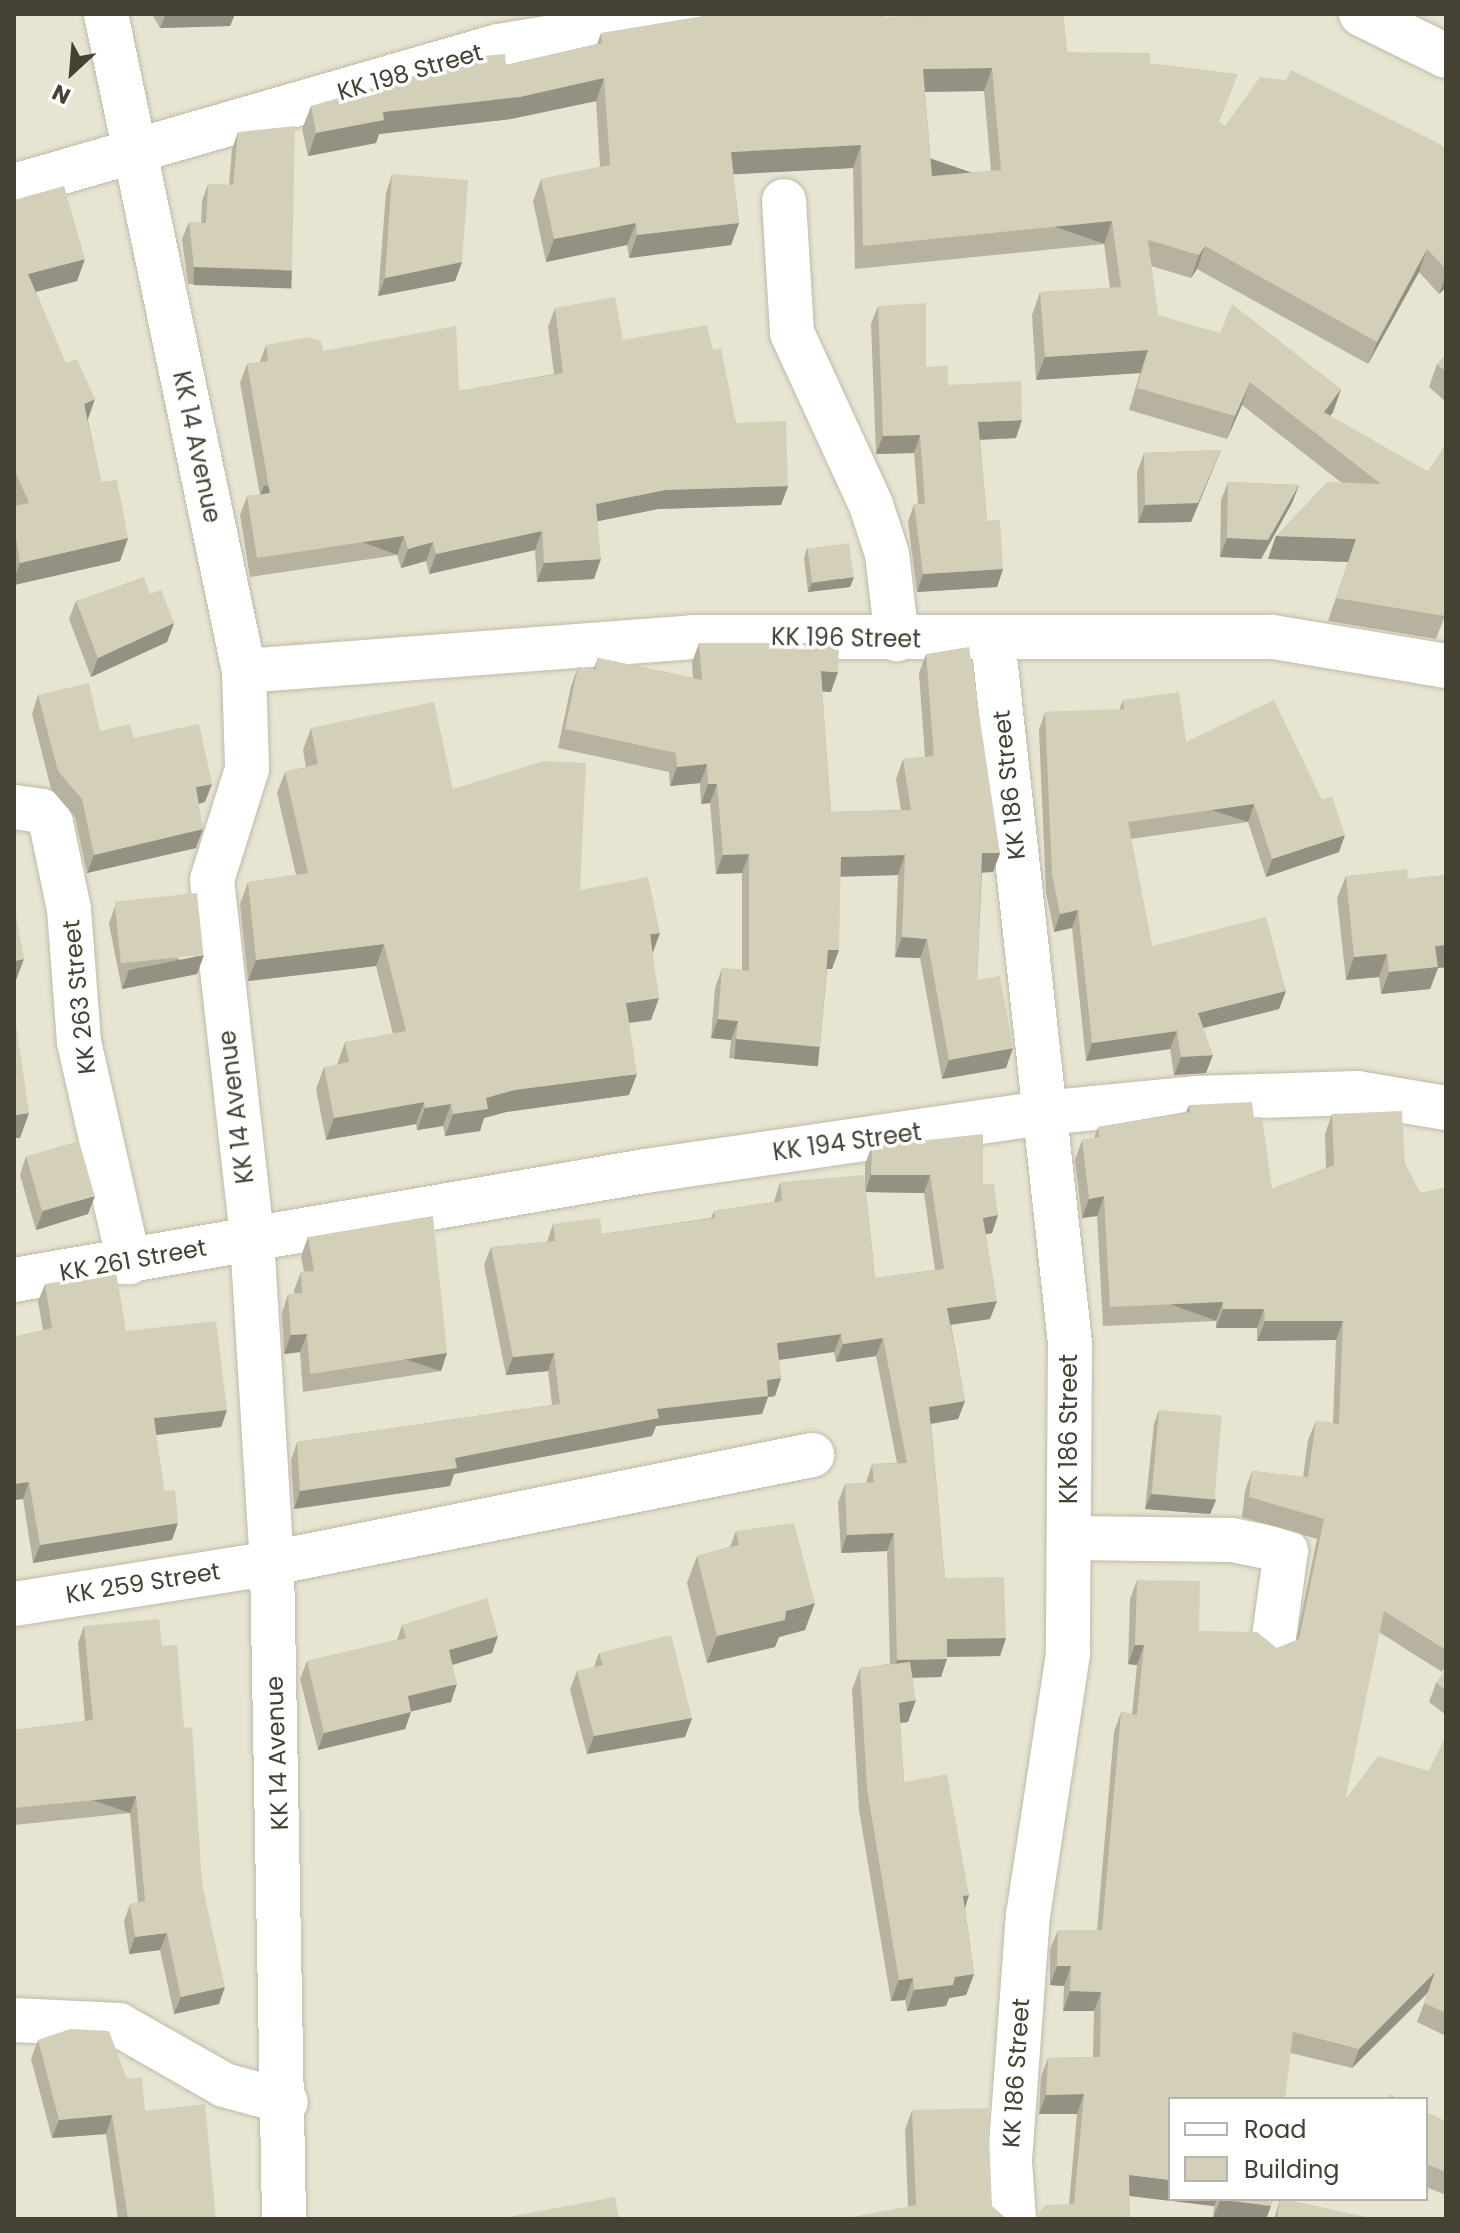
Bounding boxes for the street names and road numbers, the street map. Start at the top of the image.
street label: KK 198 Street [334,38,486,106]
street label: KK 14 Avenue [167,368,227,526]
street label: KK 196 Street [771,622,921,654]
street label: KK 186 Street [987,709,1031,861]
street label: KK 263 Street [57,918,101,1076]
street label: KK 14 Avenue [212,1029,260,1185]
street label: KK 194 Street [771,1117,923,1167]
street label: KK 261 Street [57,1233,209,1287]
street label: KK 186 Street [1055,1354,1083,1504]
street label: KK 259 Street [64,1557,222,1609]
street label: KK 14 Avenue [260,1675,294,1831]
street label: KK 186 Street [996,1997,1036,2149]

